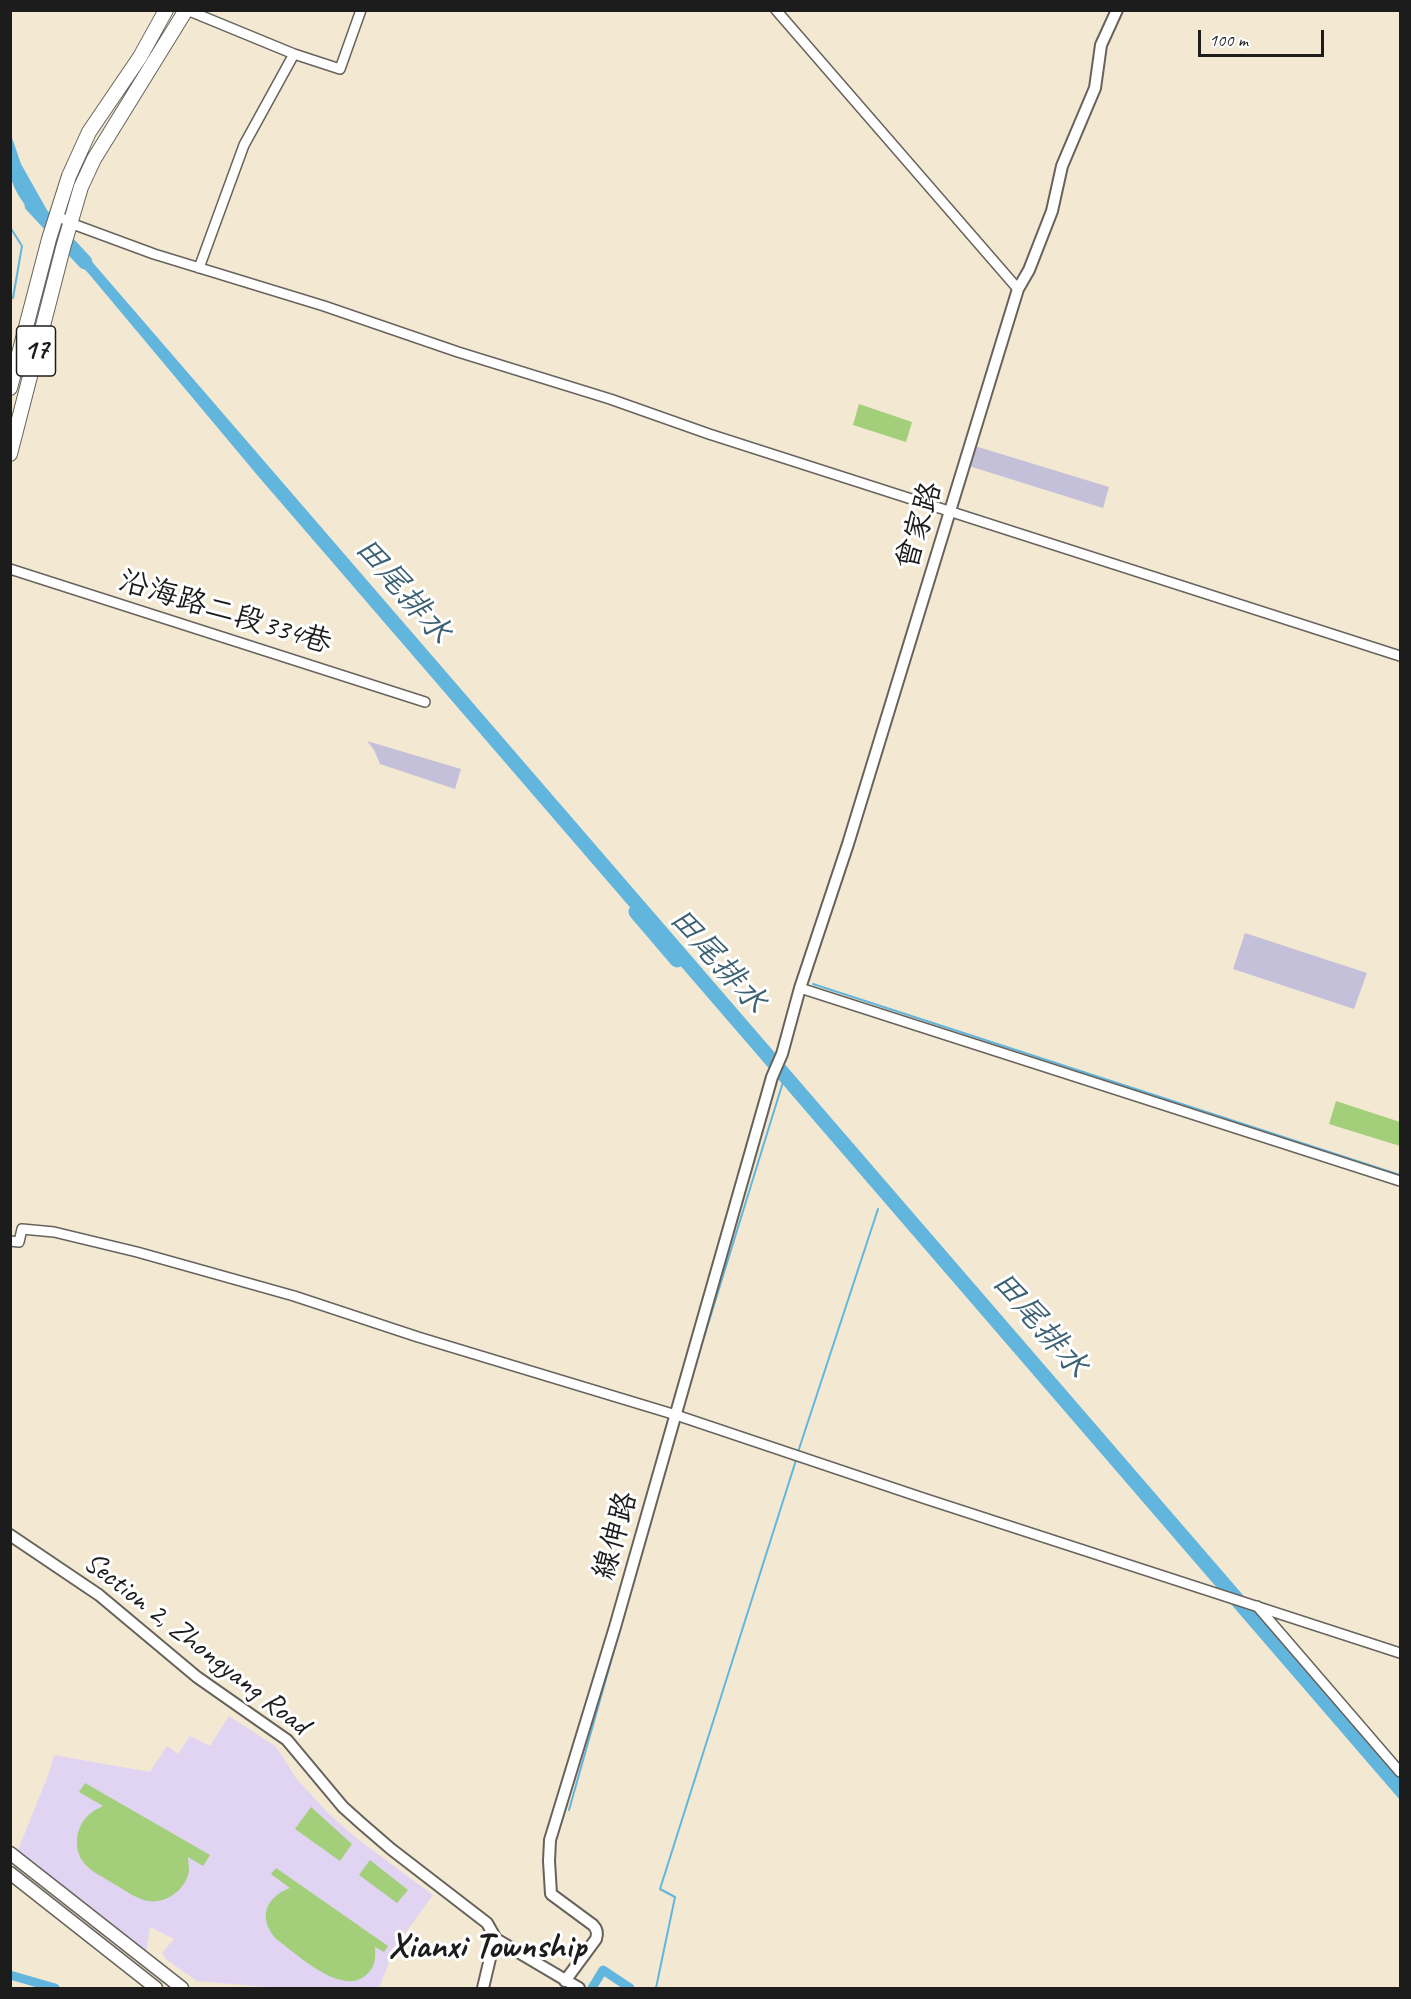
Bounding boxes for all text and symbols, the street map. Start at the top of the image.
scale bar [1201,18,1327,56]
text: 100 m [1209,29,1248,51]
road number: 17 [16,326,56,376]
street label: 曾家路 [890,478,950,574]
water label: 田尾排水 [346,530,458,652]
street label: 沿海路二段334巷 [114,564,336,662]
water label: 田尾排水 [660,901,774,1021]
water label: 田尾排水 [983,1264,1095,1386]
street label: 線伸路 [586,1488,646,1584]
street label: Section 2, Zhongyang Road [76,1545,316,1743]
district label: Xianxi Township [388,1926,586,1970]

